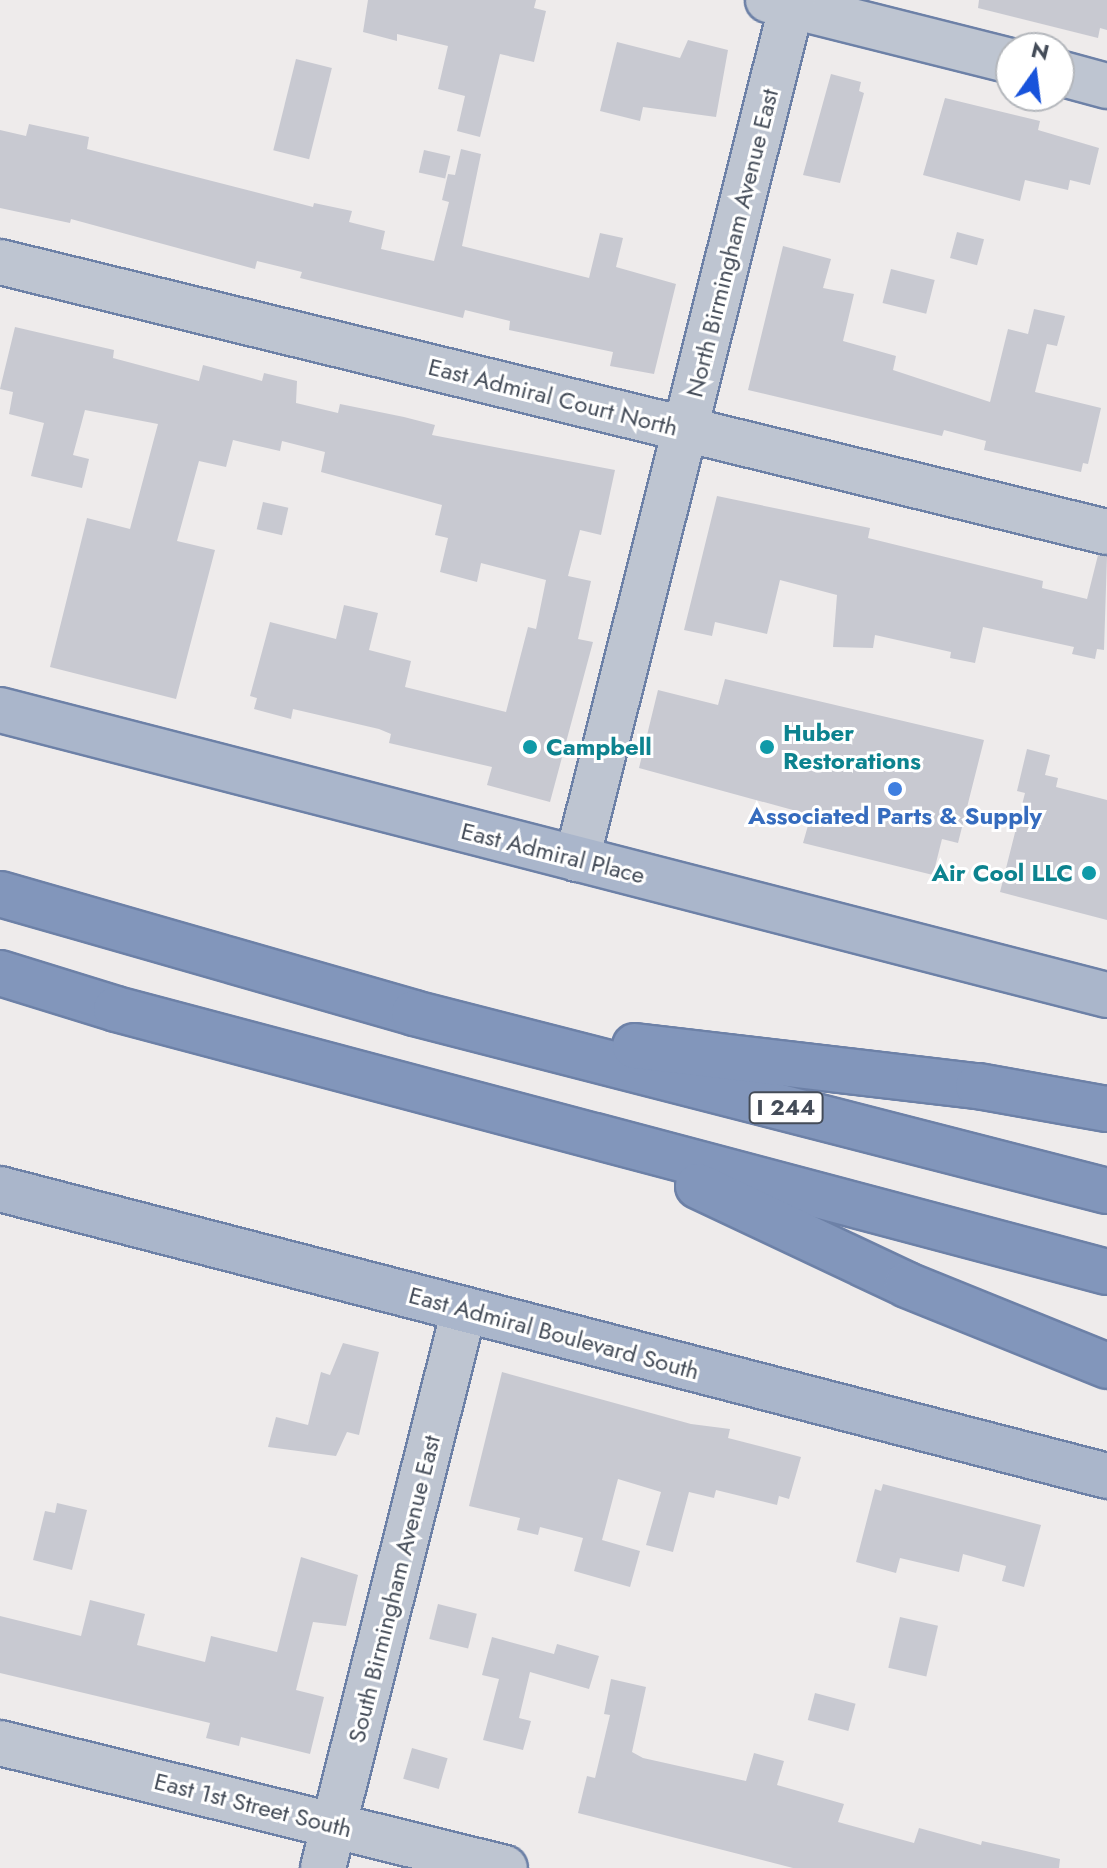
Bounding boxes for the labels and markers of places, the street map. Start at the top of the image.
place label: Huber Restorations [783,719,921,775]
place label: Campbell [546,733,652,761]
marker: Campbell [521,738,539,756]
marker: Huber Restorations [758,738,776,756]
marker: Associated Parts & Supply [886,780,904,798]
place label: Associated Parts & Supply [748,802,1042,830]
place label: Air Cool LLC [931,859,1073,887]
marker: Air Cool LLC [1080,864,1098,882]

